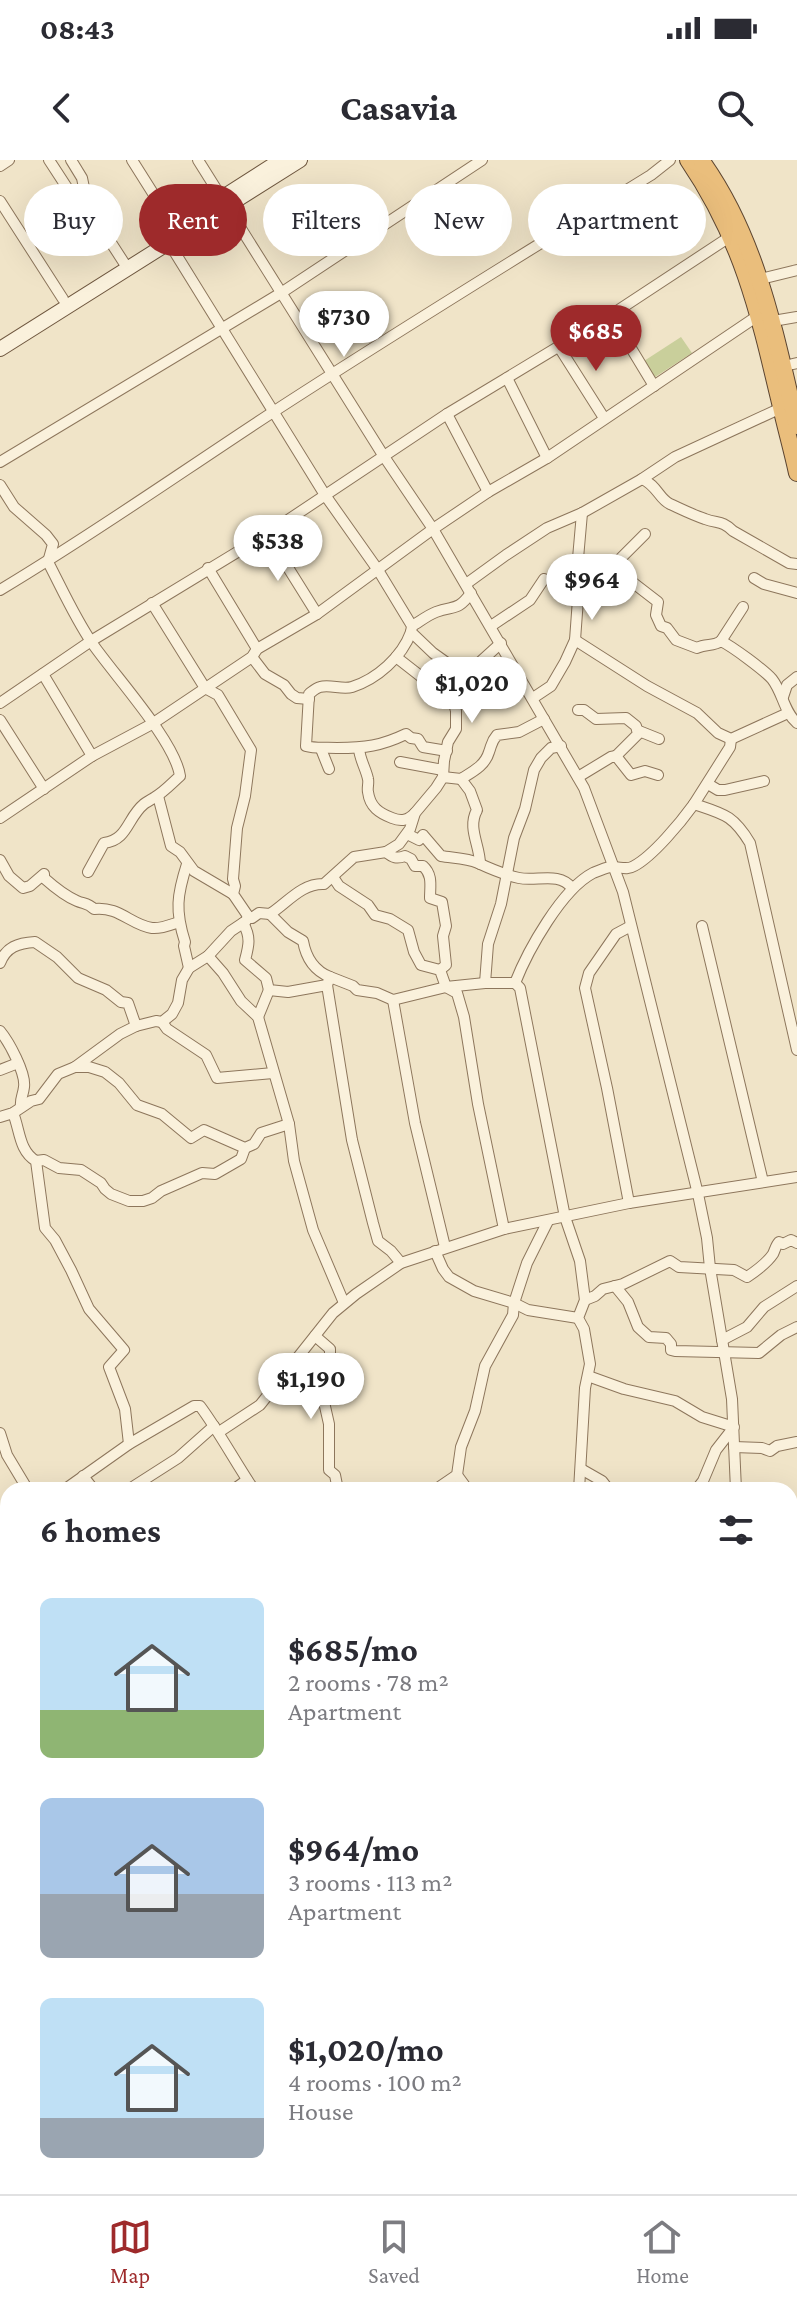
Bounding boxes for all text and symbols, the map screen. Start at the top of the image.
text: 08:43 [40,12,115,45]
icon: back [40,86,84,130]
icon: search [713,86,757,130]
text: Casavia [340,88,457,128]
chip: Buy [24,184,123,256]
chip: Rent [139,184,247,256]
chip: Filters [263,184,389,256]
chip: New [405,184,512,256]
chip: Apartment [528,184,706,256]
pin: $730 [297,291,391,359]
text: $730 [317,302,371,331]
pin: $685 [549,305,643,373]
text: $685 [569,316,623,345]
pin: $538 [231,515,325,583]
text: $538 [252,526,304,555]
pin: $964 [545,554,639,622]
text: $964 [564,565,620,594]
pin: $1,020 [407,657,537,725]
text: $1,020 [435,668,509,697]
pin: $1,190 [246,1353,376,1421]
text: $1,190 [276,1364,346,1393]
icon: filters [714,1508,758,1552]
text: 6 homes [40,1512,161,1549]
icon: home [104,1630,200,1726]
text: $685/mo [288,1631,418,1668]
text: 2 rooms · 78 m² [288,1668,449,1697]
text: Apartment [288,1697,401,1726]
icon: home [104,1830,200,1926]
text: $964/mo [288,1831,419,1868]
text: 3 rooms · 113 m² [288,1868,452,1897]
text: Apartment [288,1897,401,1926]
icon: home [104,2030,200,2126]
text: $1,020/mo [288,2031,444,2068]
text: 4 rooms · 100 m² [288,2068,462,2097]
text: House [288,2097,353,2126]
tab: Map [108,2215,152,2288]
tab: Saved [368,2215,420,2288]
tab: Home [636,2215,689,2288]

